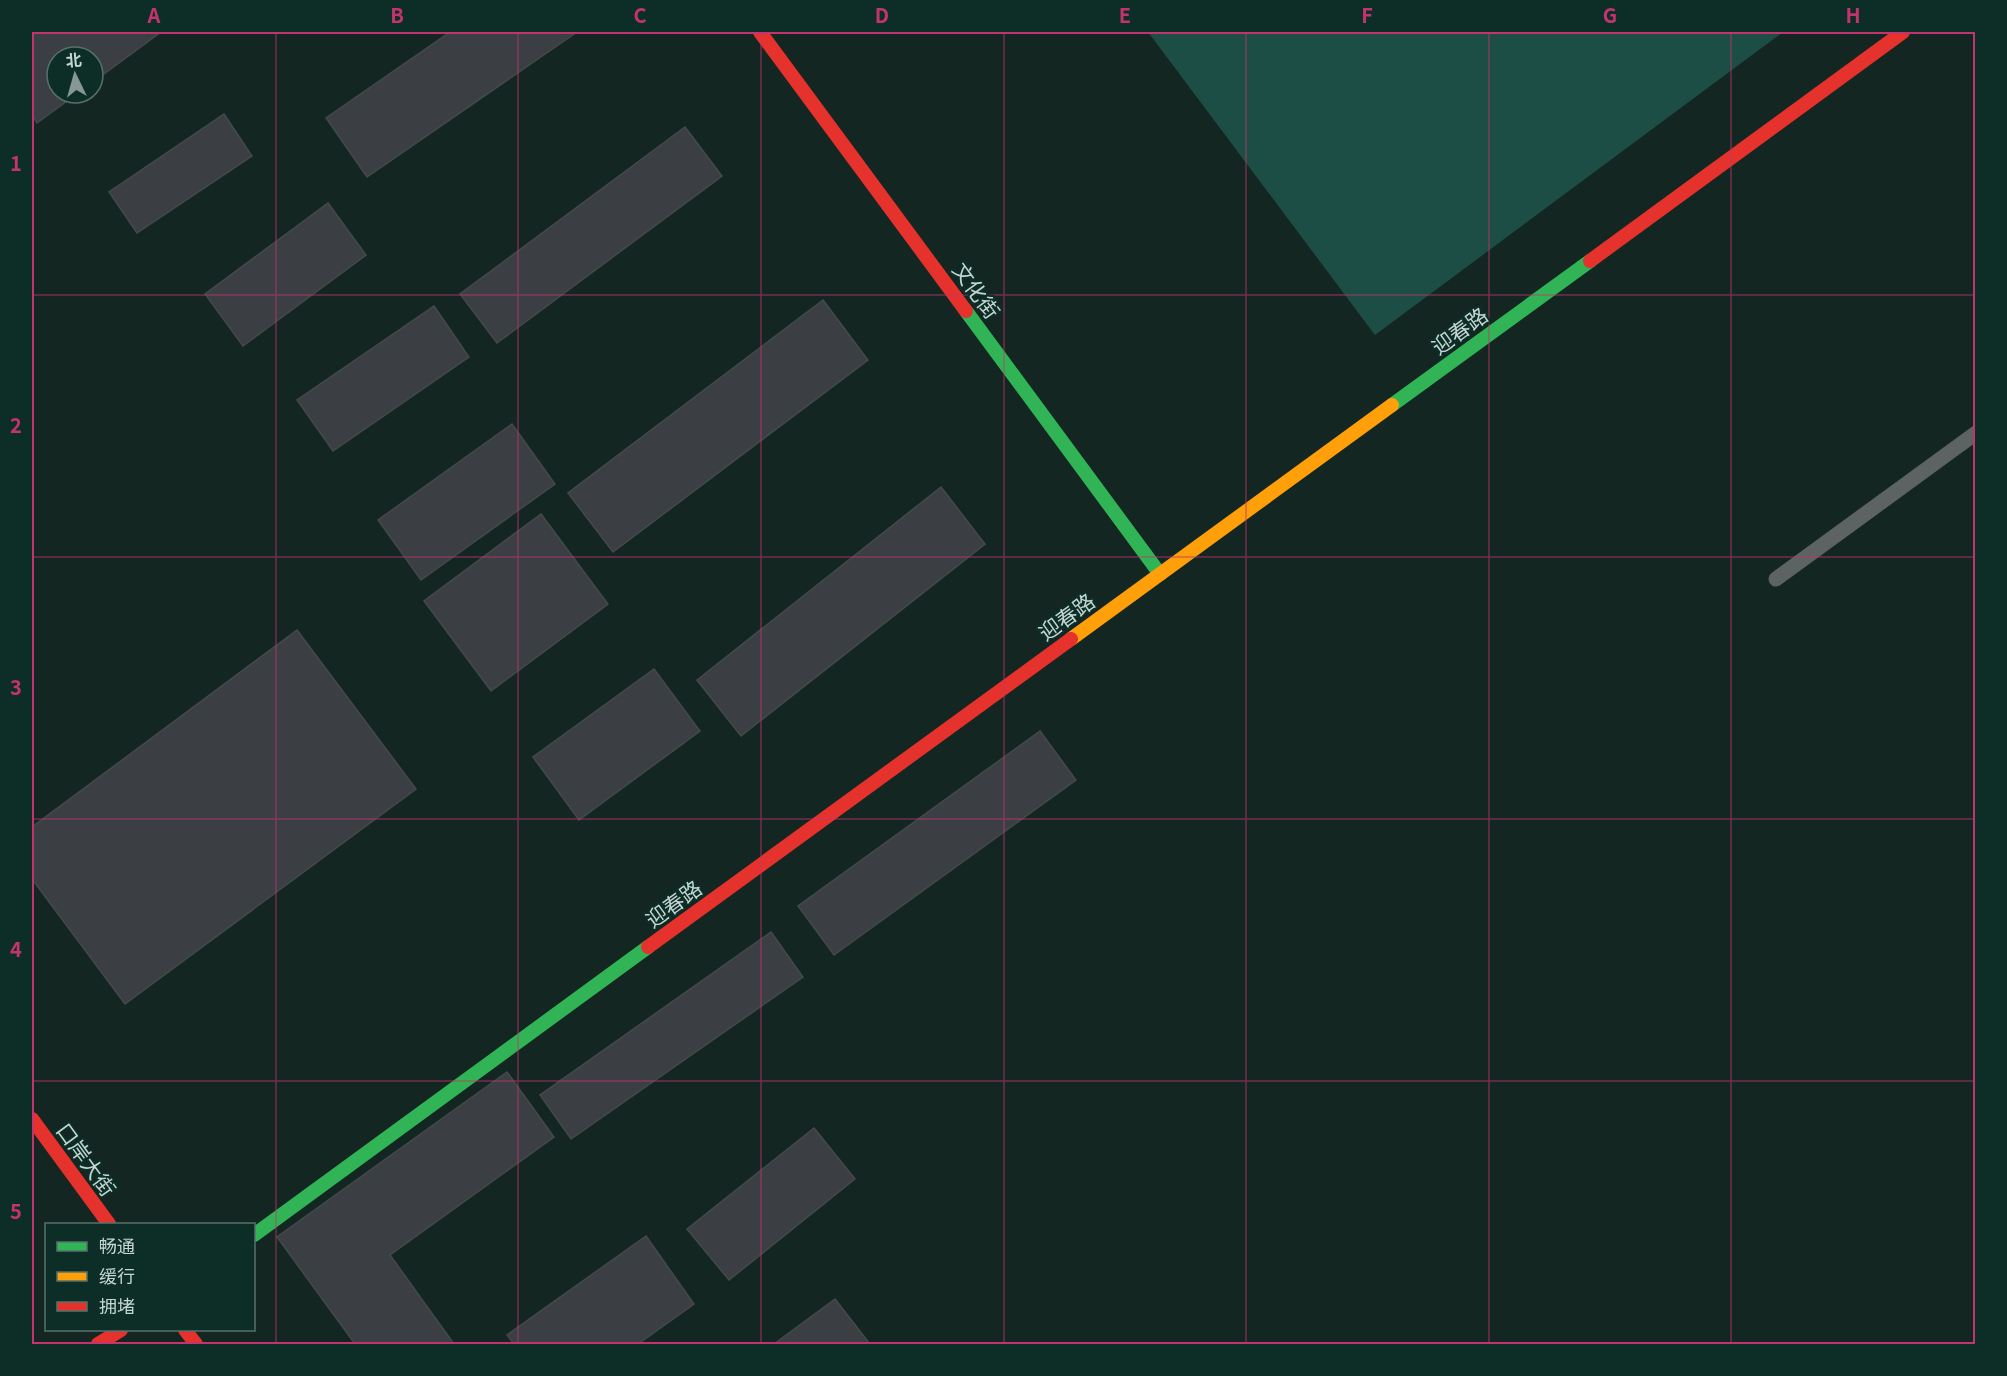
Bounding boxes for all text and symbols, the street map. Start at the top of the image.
text: A [147,0,161,29]
text: B [390,0,404,29]
text: C [633,0,647,29]
text: D [875,0,889,29]
text: E [1119,0,1131,29]
text: F [1361,0,1373,29]
text: G [1603,0,1617,29]
text: H [1845,0,1861,29]
north arrow [45,45,105,105]
text: 北 [65,46,83,72]
text: 1 [10,148,22,177]
street label: 文化街 [946,256,1008,324]
street label: 迎春路 [1425,299,1493,361]
text: 2 [10,410,22,439]
street label: 迎春路 [1032,585,1100,647]
text: 3 [10,672,22,701]
street label: 迎春路 [639,872,707,934]
text: 4 [10,934,22,963]
street label: 口岸大街 [50,1116,124,1202]
text: 5 [10,1196,22,1225]
legend [45,1223,255,1331]
text: 畅通 [99,1232,135,1258]
text: 缓行 [99,1262,135,1288]
text: 拥堵 [99,1292,135,1318]

